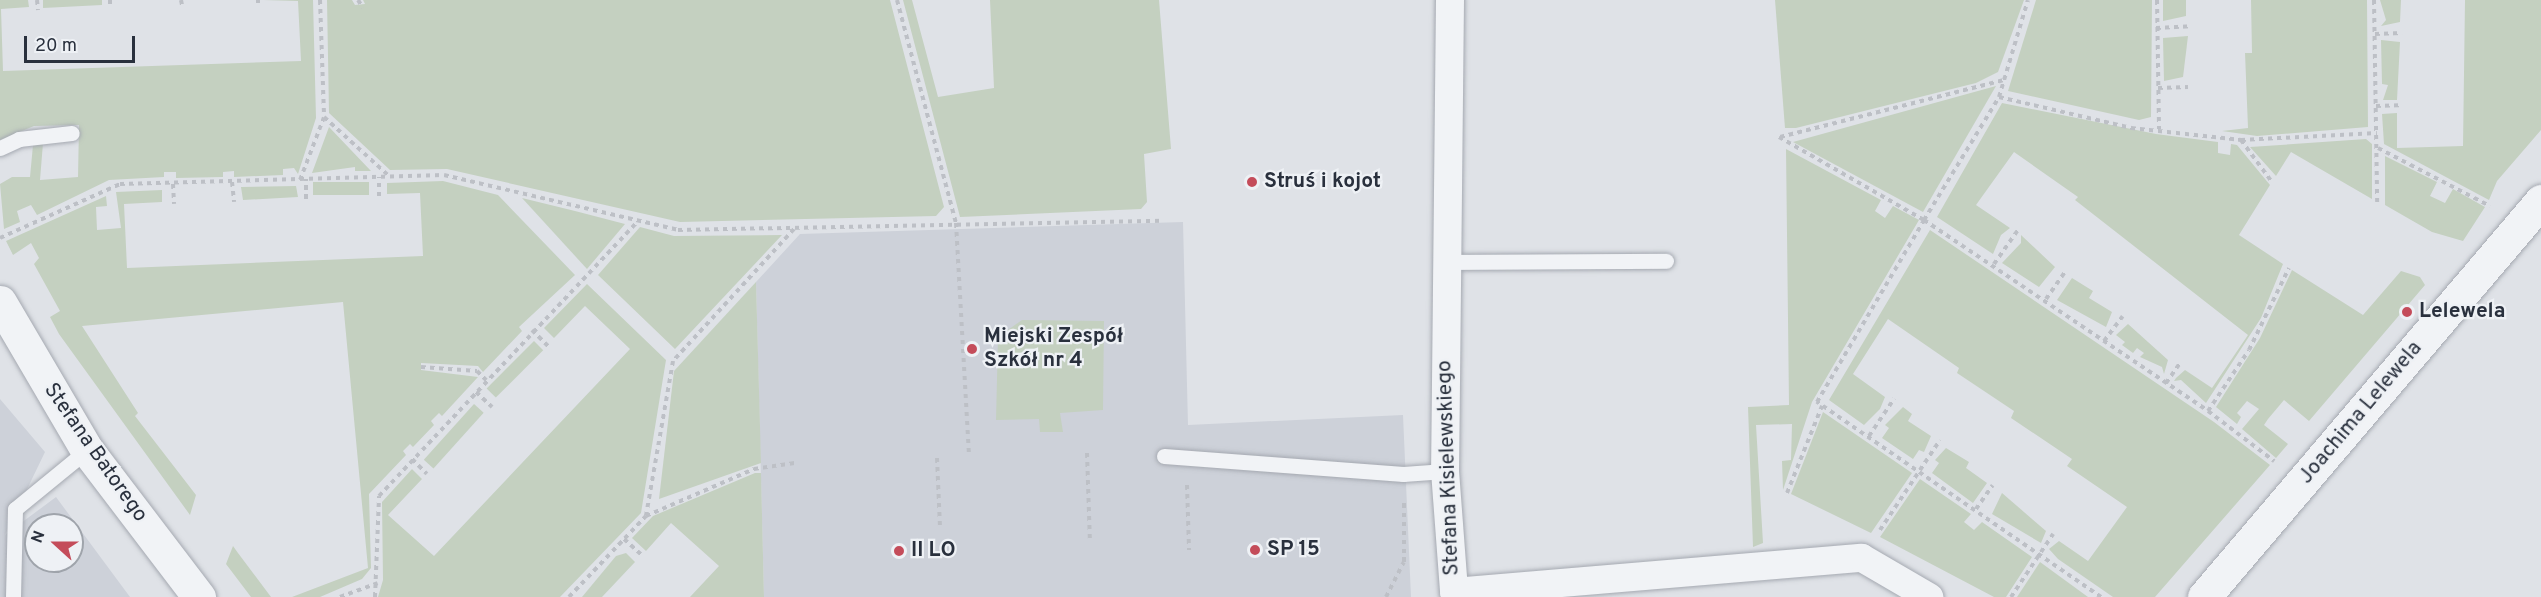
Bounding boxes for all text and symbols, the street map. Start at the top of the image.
scale bar [27,24,138,62]
text: 20 m [35,35,77,58]
place label: Struś i kojot [1264,169,1381,195]
marker: Struś i kojot [1245,175,1259,189]
place label: Lelewela [2419,299,2505,325]
marker: Lelewela [2400,305,2414,319]
place label: Miejski Zespół Szkół nr 4 [984,324,1123,374]
street label: Joachima Lelewela [2294,336,2428,490]
marker: Miejski Zespół Szkół nr 4 [965,342,979,356]
street label: Stefana Kisielewskiego [1433,360,1465,576]
street label: Stefana Batorego [38,379,152,527]
north arrow [24,513,84,573]
text: N [28,528,50,546]
place label: SP 15 [1267,537,1320,563]
place label: II LO [911,538,956,564]
marker: SP 15 [1248,543,1262,557]
marker: II LO [892,544,906,558]

